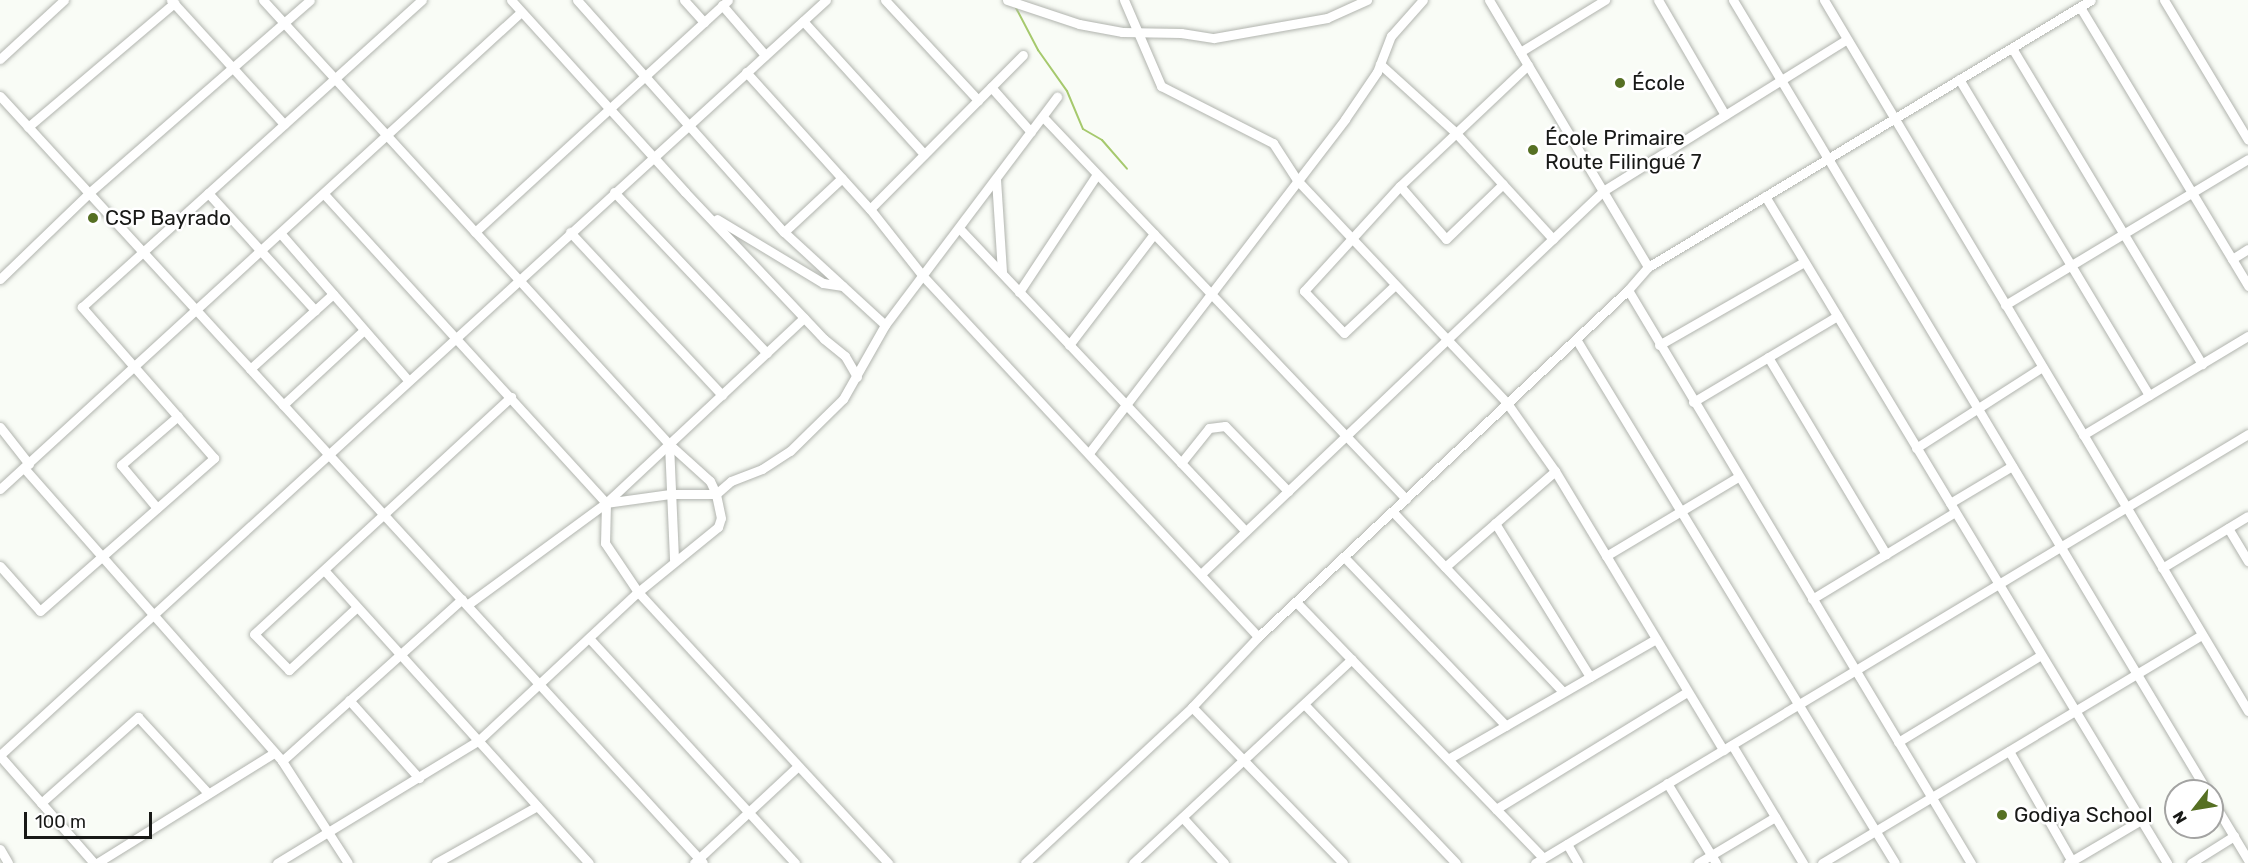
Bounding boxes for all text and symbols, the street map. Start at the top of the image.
place label: École [1632,70,1685,96]
marker: École [1613,76,1627,90]
place label: École Primaire Route Filingué 7 [1545,125,1702,175]
marker: École Primaire Route Filingué 7 [1526,143,1540,157]
place label: CSP Bayrado [105,205,232,231]
marker: CSP Bayrado [86,211,100,225]
north arrow [2164,779,2224,839]
scale bar [27,800,154,838]
place label: Godiya School [2014,802,2153,828]
marker: Godiya School [1995,808,2009,822]
text: N [2169,808,2191,827]
text: 100 m [35,811,86,833]

